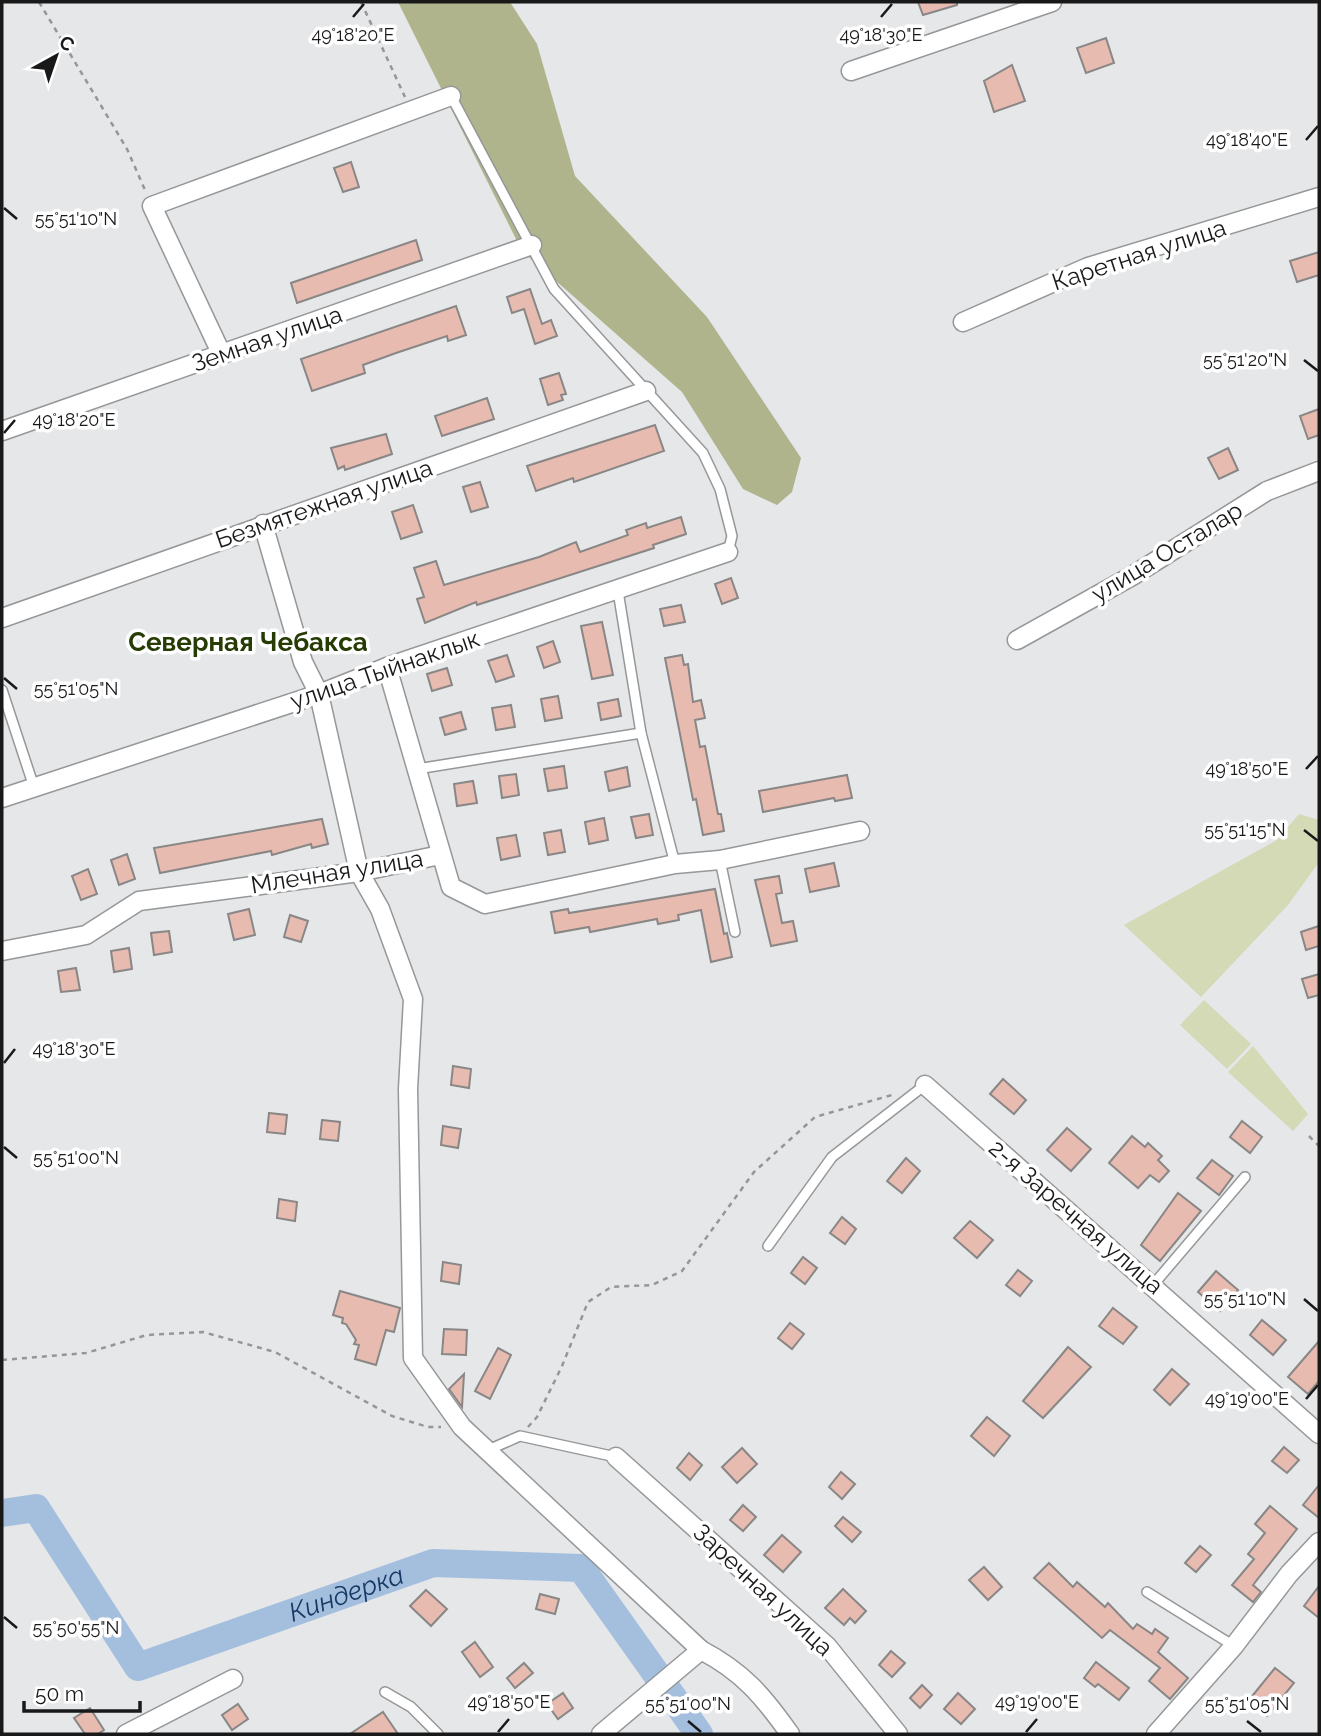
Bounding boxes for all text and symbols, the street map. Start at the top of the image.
north arrow [21,21,91,91]
text: 49°18'20"E [312,24,395,45]
text: 49°18'30"E [839,24,923,45]
text: С [55,30,79,56]
text: 49°18'40"E [1206,129,1288,150]
text: 55°51'10"N [35,208,117,229]
street label: Каретная улица [1048,213,1230,296]
street label: Земная улица [188,299,346,378]
text: 55°51'20"N [1203,349,1287,370]
text: 49°18'20"E [33,409,116,430]
street label: Безмятежная улица [212,453,436,554]
street label: улица Осталар [1086,495,1248,608]
street label: улица Тыйнаклык [286,624,483,716]
district label: Северная Чебакса [128,627,368,657]
text: 55°51'05"N [34,678,118,699]
text: 49°18'50"E [1205,758,1289,779]
text: 55°51'15"N [1204,819,1286,840]
street label: Млечная улица [249,844,425,899]
text: 49°18'30"E [32,1038,116,1059]
street label: 2-я Заречная улица [983,1133,1169,1300]
text: 55°51'00"N [33,1147,119,1168]
text: 55°51'10"N [1204,1288,1286,1309]
text: 49°19'00"E [1205,1388,1289,1409]
street label: Заречная улица [688,1518,839,1662]
water label: Киндерка [285,1560,408,1628]
text: 55°50'55"N [33,1617,119,1638]
scale bar [24,1670,140,1714]
text: 50 m [35,1681,84,1706]
text: 49°18'50"E [467,1691,551,1712]
text: 49°19'00"E [995,1691,1079,1712]
text: 55°51'00"N [645,1693,731,1714]
text: 55°51'05"N [1205,1693,1289,1714]

